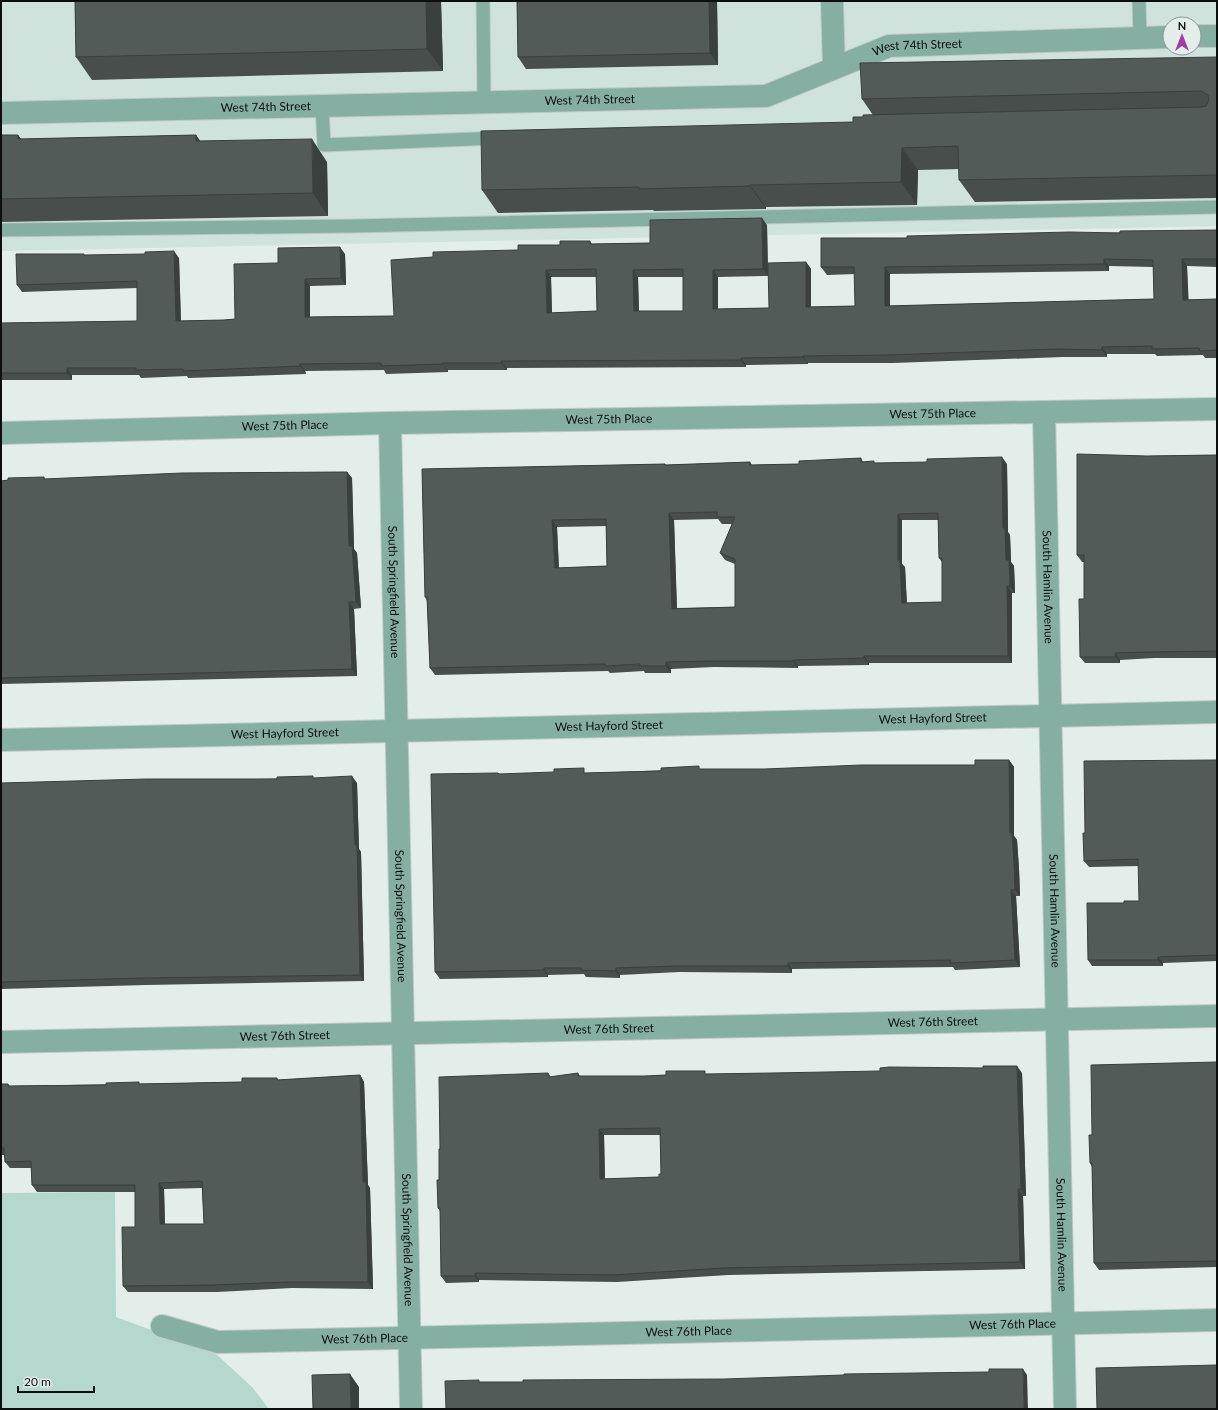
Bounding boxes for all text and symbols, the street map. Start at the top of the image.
north arrow [1162,16,1202,56]
text: N [1178,19,1186,32]
street label: West 74th Street [870,36,963,59]
street label: West 74th Street [545,91,636,108]
street label: West 74th Street [221,98,312,115]
street label: West 75th Place [889,405,976,422]
street label: West 75th Place [565,411,652,427]
street label: West 75th Place [241,417,328,434]
street label: South Springfield Avenue [385,525,403,658]
street label: South Hamlin Avenue [1039,530,1057,644]
street label: West Hayford Street [879,709,988,727]
street label: West Hayford Street [555,717,664,734]
street label: West Hayford Street [231,724,340,742]
street label: South Springfield Avenue [392,849,410,982]
street label: South Hamlin Avenue [1046,854,1064,968]
street label: West 76th Street [887,1013,979,1030]
street label: West 76th Street [564,1020,655,1037]
street label: West 76th Street [240,1027,331,1044]
street label: South Springfield Avenue [399,1173,417,1306]
street label: South Hamlin Avenue [1053,1178,1071,1292]
street label: West 76th Place [969,1316,1056,1332]
street label: West 76th Place [645,1323,732,1340]
street label: West 76th Place [321,1330,408,1347]
scale bar [18,1368,94,1394]
text: 20 m [24,1374,51,1389]

